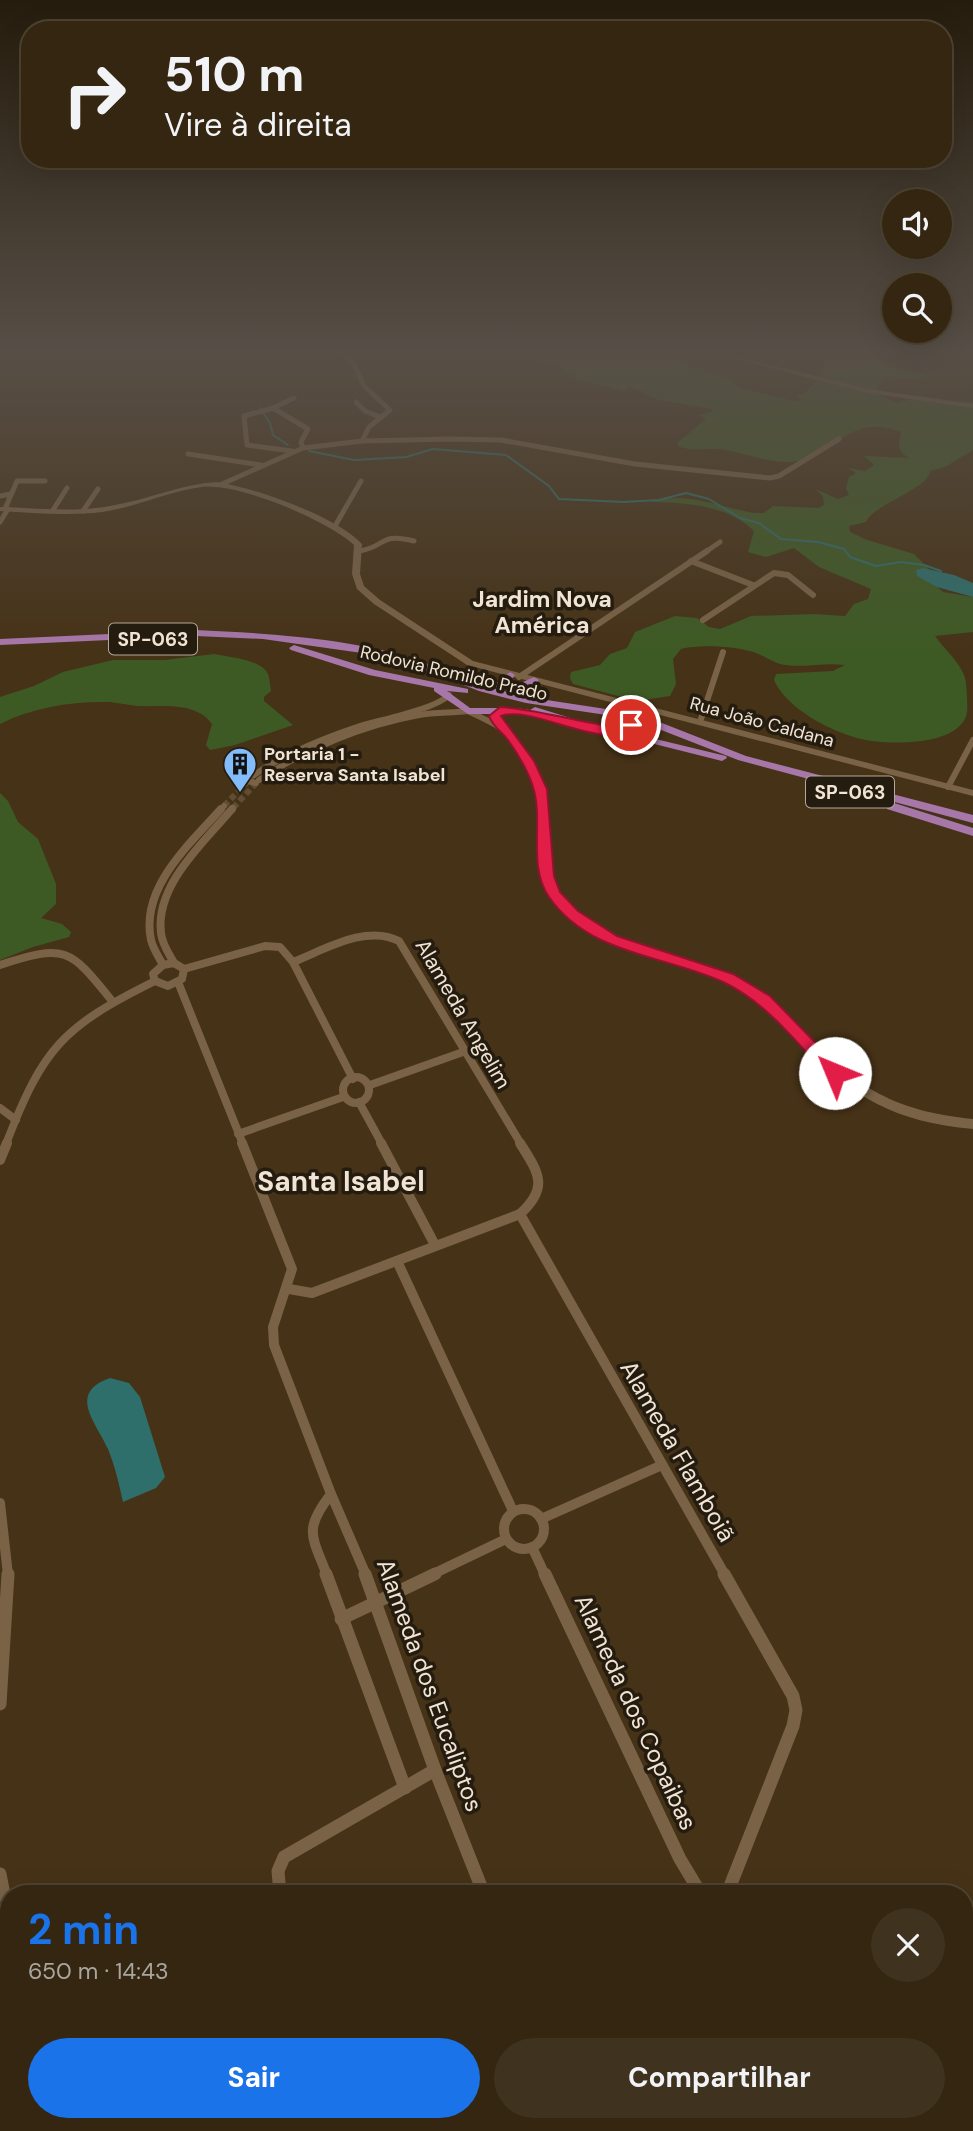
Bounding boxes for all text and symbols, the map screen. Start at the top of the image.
text: 510 m [164,42,304,106]
icon: right [49,49,140,140]
text: Vire à direita [164,104,352,146]
map controls [882,189,952,343]
button: sound [882,189,952,259]
button: search [882,273,952,343]
district label: Jardim Nova América [472,584,612,640]
road number: SP-063 [109,624,197,654]
street label: Rodovia Romildo Prado [358,640,550,706]
street label: Rua João Caldana [687,691,837,753]
pin [601,695,661,755]
icon: arrive [612,706,650,744]
place label: Portaria 1 - Reserva Santa Isabel [264,742,445,787]
building icon: Portaria 1 - Reserva Santa Isabel [221,745,259,794]
road number: SP-063 [806,776,894,807]
street label: Alameda Angelim [409,934,517,1094]
position arrow [798,1036,872,1110]
district label: Santa Isabel [257,1163,425,1200]
street label: Alameda Flamboiã [613,1355,743,1547]
street label: Alameda dos Eucaliptos [370,1554,490,1816]
street label: Alameda dos Copaibas [568,1589,704,1835]
text: 2 min [28,1902,139,1957]
button: close [871,1908,945,1982]
text: 650 m · 14:43 [28,1956,168,1986]
button: Sair [28,2038,480,2118]
button: Compartilhar [494,2038,945,2118]

